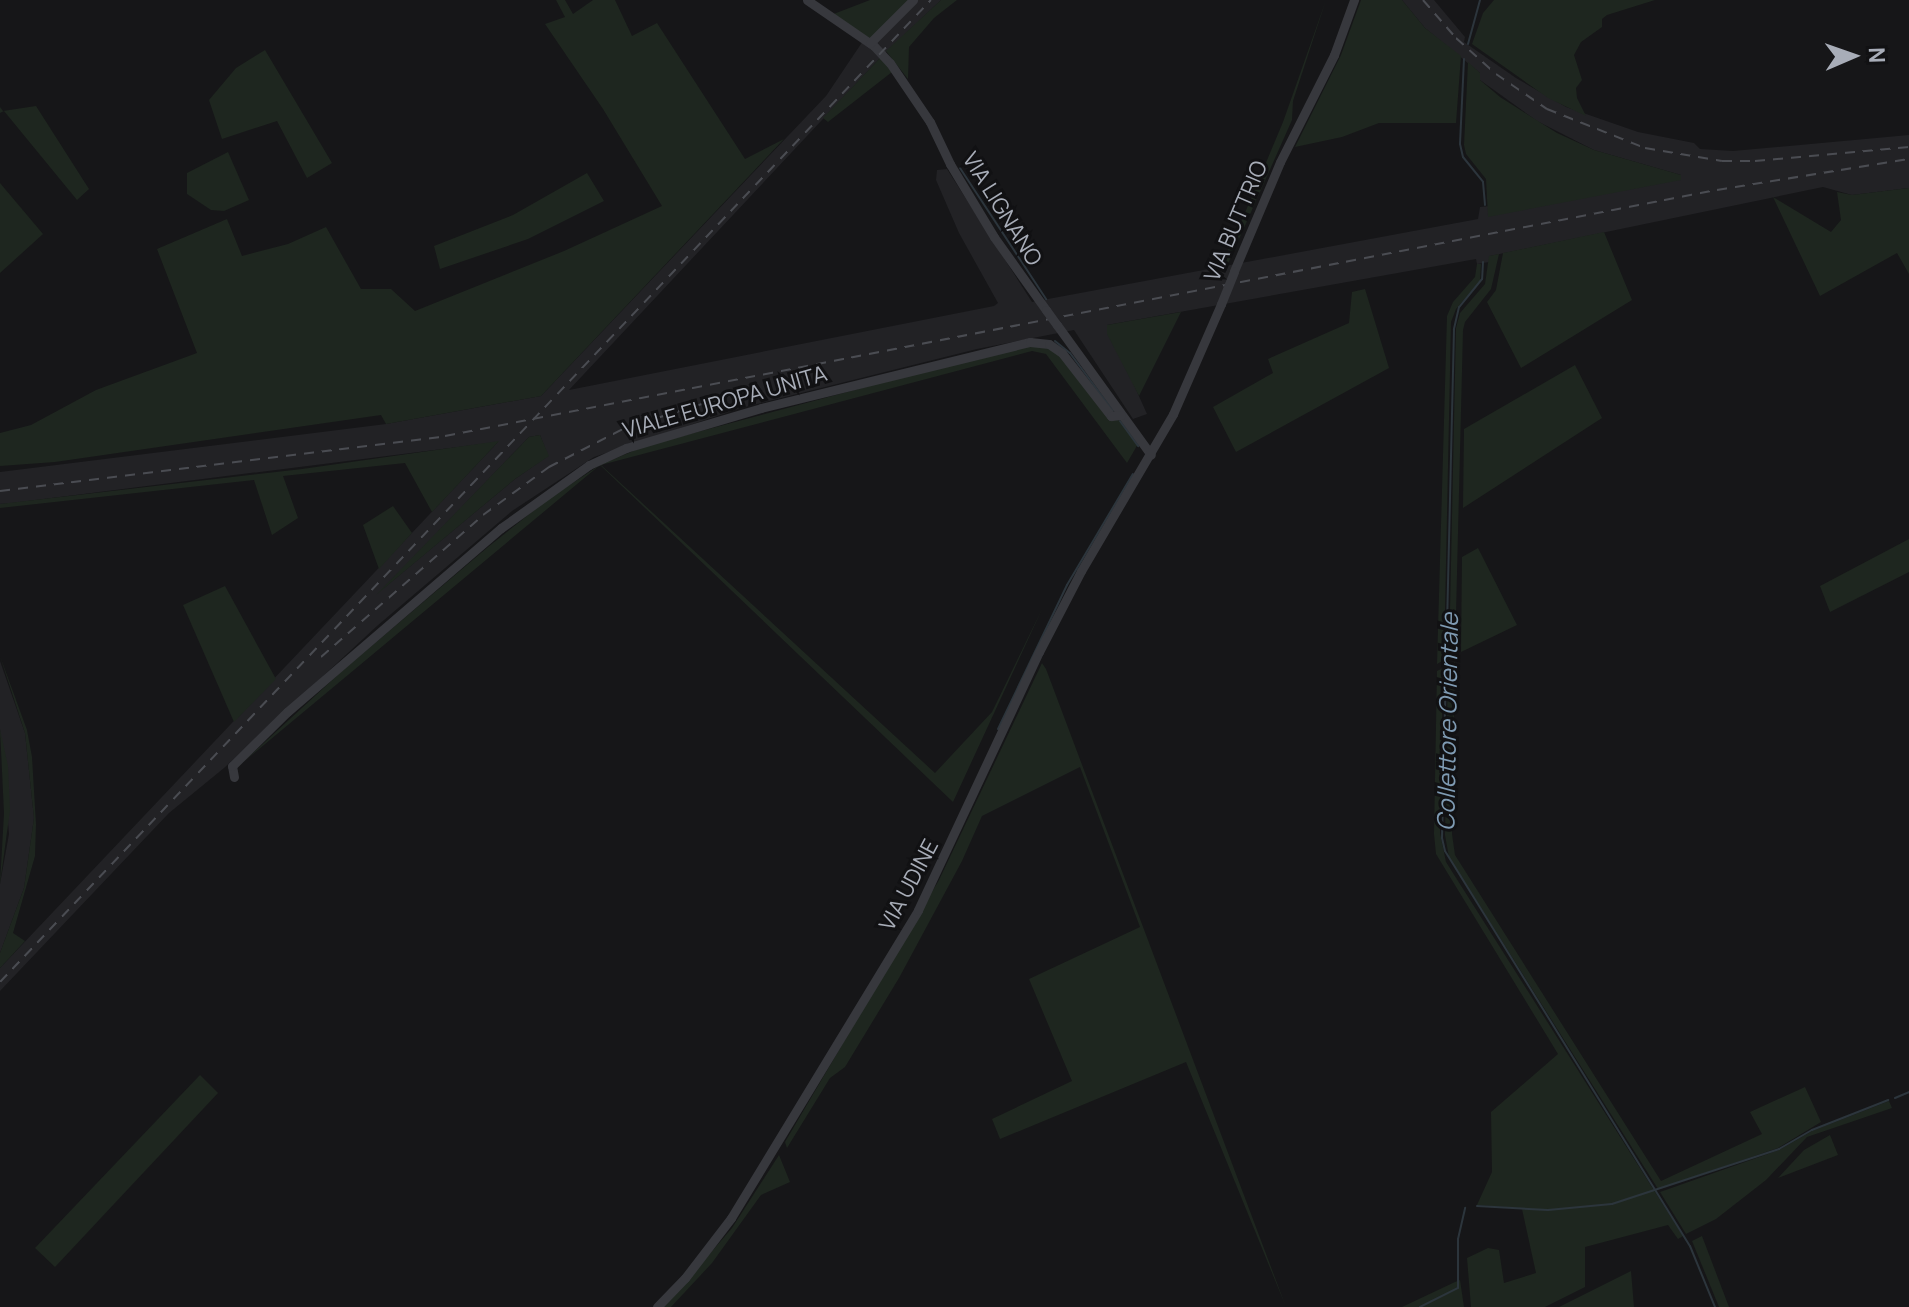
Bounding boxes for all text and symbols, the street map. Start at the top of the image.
north arrow [1813,16,1893,96]
text: N [1862,47,1892,64]
street label: VIA LIGNANO [957,147,1047,271]
street label: VIA BUTTRIO [1199,157,1273,285]
street label: VIALE EUROPA UNITA [620,360,830,444]
water label: Collettore Orientale [1431,613,1463,831]
street label: VIA UDINE [874,835,944,935]

